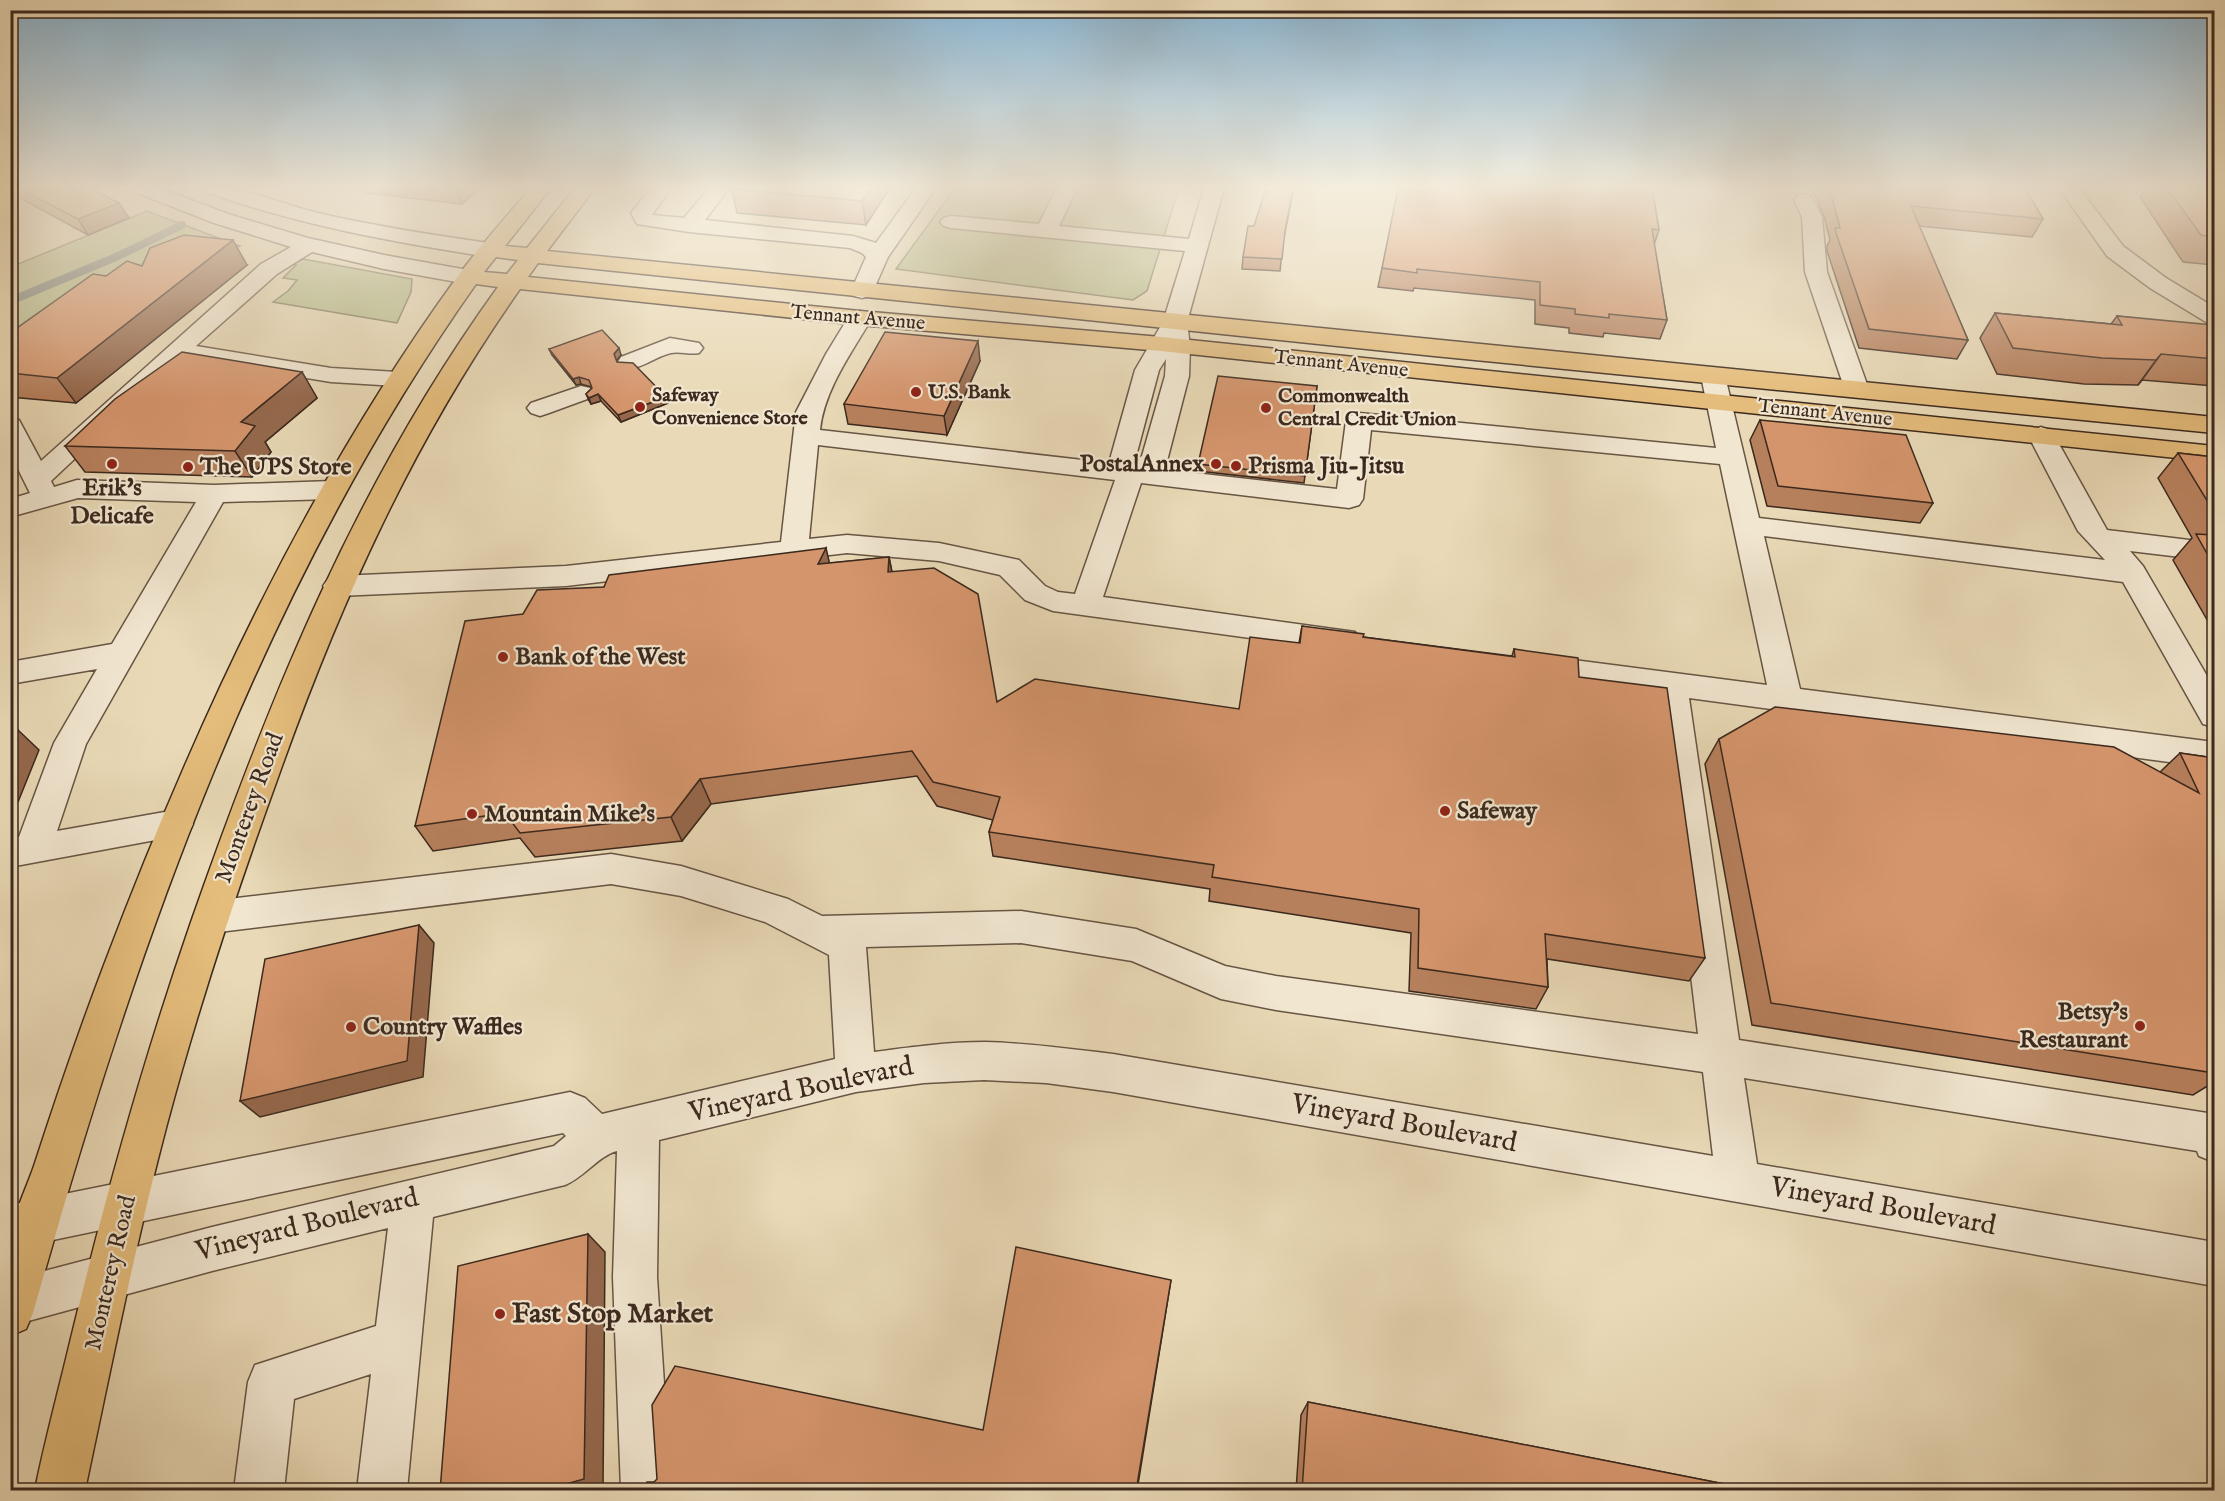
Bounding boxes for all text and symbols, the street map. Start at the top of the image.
street label: Tennant Avenue [790,300,926,336]
street label: Tennant Avenue [1273,345,1409,383]
place label: U.S. Bank [927,380,1012,405]
place label: Safeway Convenience Store [652,383,808,431]
place label: Commonwealth Central Credit Union [1278,384,1457,432]
marker: U.S. Bank [909,385,923,399]
street label: Tennant Avenue [1757,394,1893,432]
marker: Safeway Convenience Store [633,400,647,414]
marker: Commonwealth Central Credit Union [1259,401,1273,415]
place label: PostalAnnex [1080,449,1204,480]
place label: Prisma Jiu-Jitsu [1248,451,1405,482]
place label: The UPS Store [199,452,351,483]
marker: Erik's Delicafe [105,457,119,471]
marker: PostalAnnex [1209,457,1223,471]
marker: Prisma Jiu-Jitsu [1229,459,1243,473]
marker: The UPS Store [181,460,195,474]
place label: Erik's Delicafe [70,473,154,532]
place label: Bank of the West [515,642,686,673]
marker: Bank of the West [496,650,510,664]
street label: Monterey Road [208,728,292,888]
place label: Safeway [1457,796,1538,827]
place label: Mountain Mike's [484,799,656,830]
marker: Safeway [1438,804,1452,818]
marker: Mountain Mike's [465,807,479,821]
place label: Betsy’s Restaurant [2019,997,2129,1056]
place label: Country Waffles [363,1012,523,1043]
marker: Betsy’s Restaurant [2133,1019,2147,1033]
marker: Country Waffles [344,1020,358,1034]
street label: Vineyard Boulevard [685,1049,917,1131]
street label: Vineyard Boulevard [1287,1087,1520,1161]
street label: Vineyard Boulevard [1766,1170,1999,1244]
street label: Vineyard Boulevard [191,1180,422,1270]
street label: Monterey Road [78,1192,144,1354]
place label: Fast Stop Market [512,1297,714,1332]
marker: Fast Stop Market [493,1307,507,1321]

